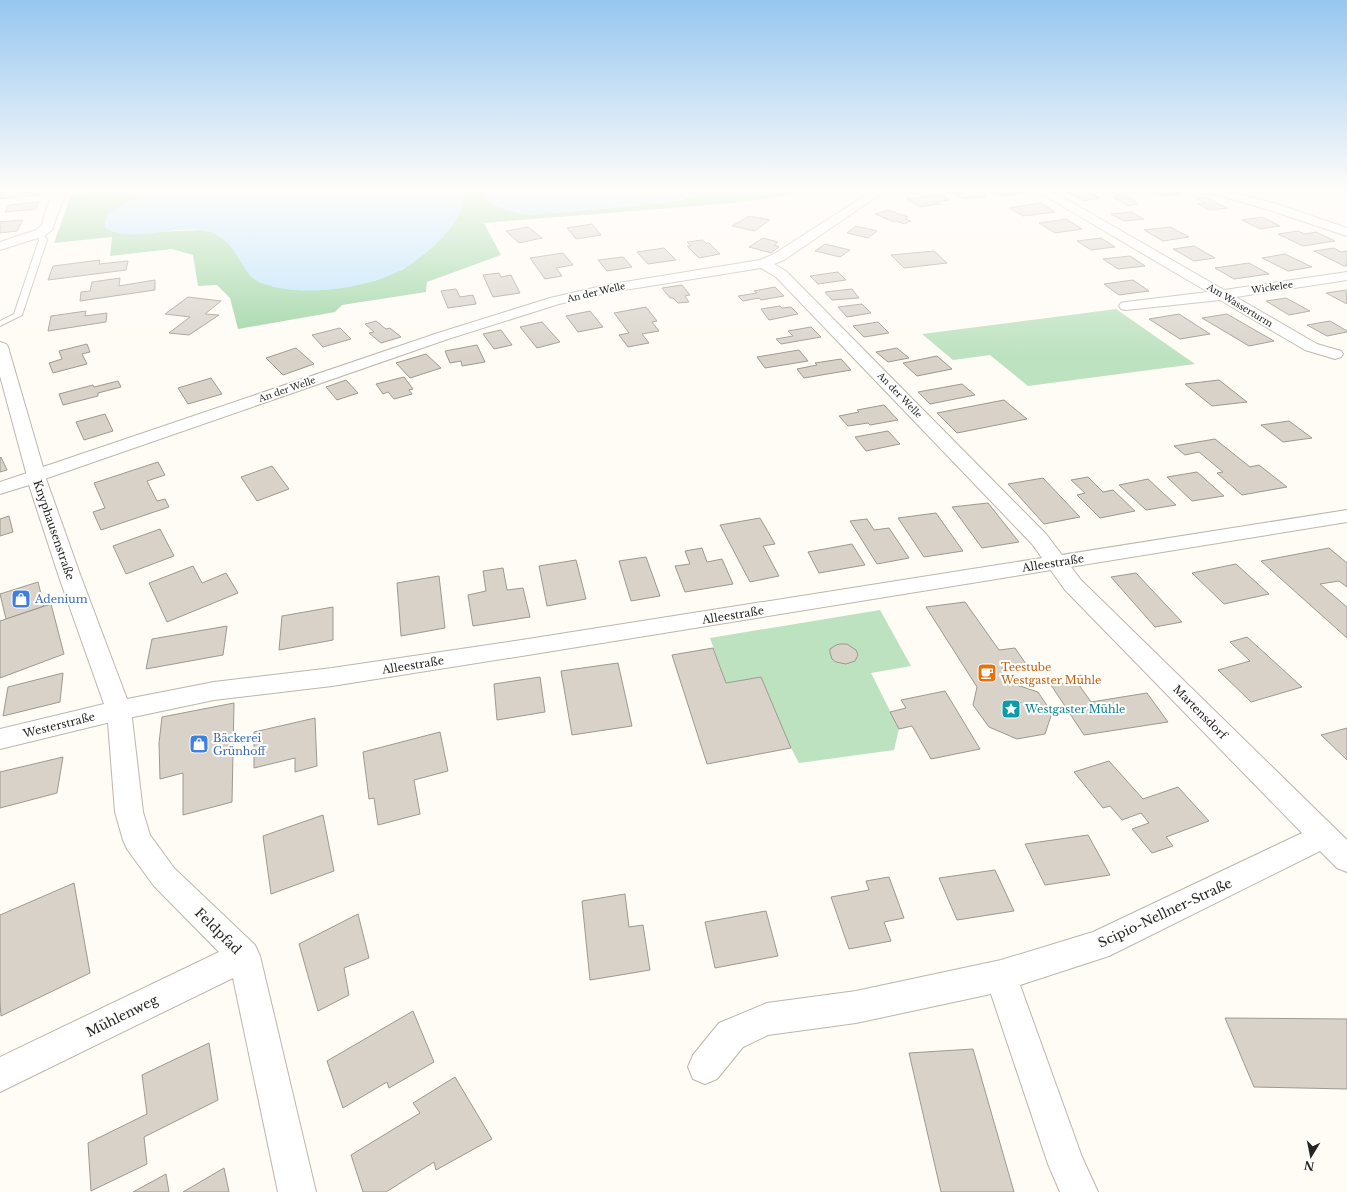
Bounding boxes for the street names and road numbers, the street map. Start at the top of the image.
street label: Wickelee [1249,279,1294,296]
street label: An der Welle [565,280,626,304]
street label: Am Wasserturm [1204,281,1275,329]
street label: An der Welle [875,369,925,420]
street label: An der Welle [256,374,317,404]
street label: Knyphausenstraße [30,478,78,582]
street label: Alleestraße [1020,551,1085,575]
street label: Alleestraße [700,603,765,627]
street label: Alleestraße [380,653,445,677]
street label: Martensdorf [1170,682,1231,743]
street label: Westerstraße [21,709,96,741]
street label: Scipio-Nellner-Straße [1095,874,1235,952]
street label: Feldpfad [191,904,245,958]
street label: Mühlenweg [83,991,161,1041]

